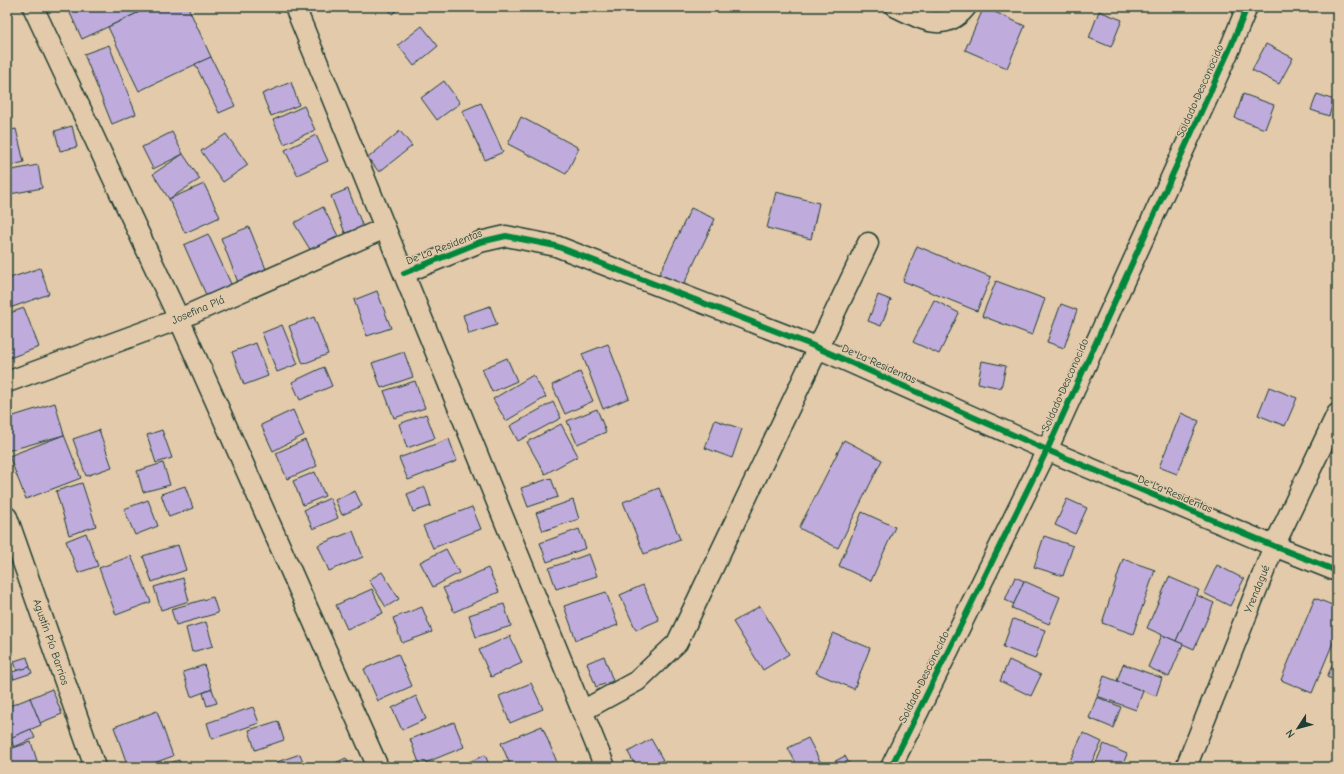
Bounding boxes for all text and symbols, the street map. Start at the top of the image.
street label: Soldado Desconocido [1174,42,1226,140]
street label: De La Residentas [404,226,484,267]
street label: Josefina Plá [170,293,226,327]
street label: Soldado Desconocido [1039,336,1091,434]
street label: De La Residentas [840,342,919,386]
street label: De La Residentas [1136,472,1215,516]
street label: Yrendagué [1241,563,1273,615]
street label: Agustín Pío Barrios [30,597,72,687]
street label: Soldado Desconocido [896,629,952,725]
north arrow [1278,708,1318,748]
text: N [1283,727,1298,740]

